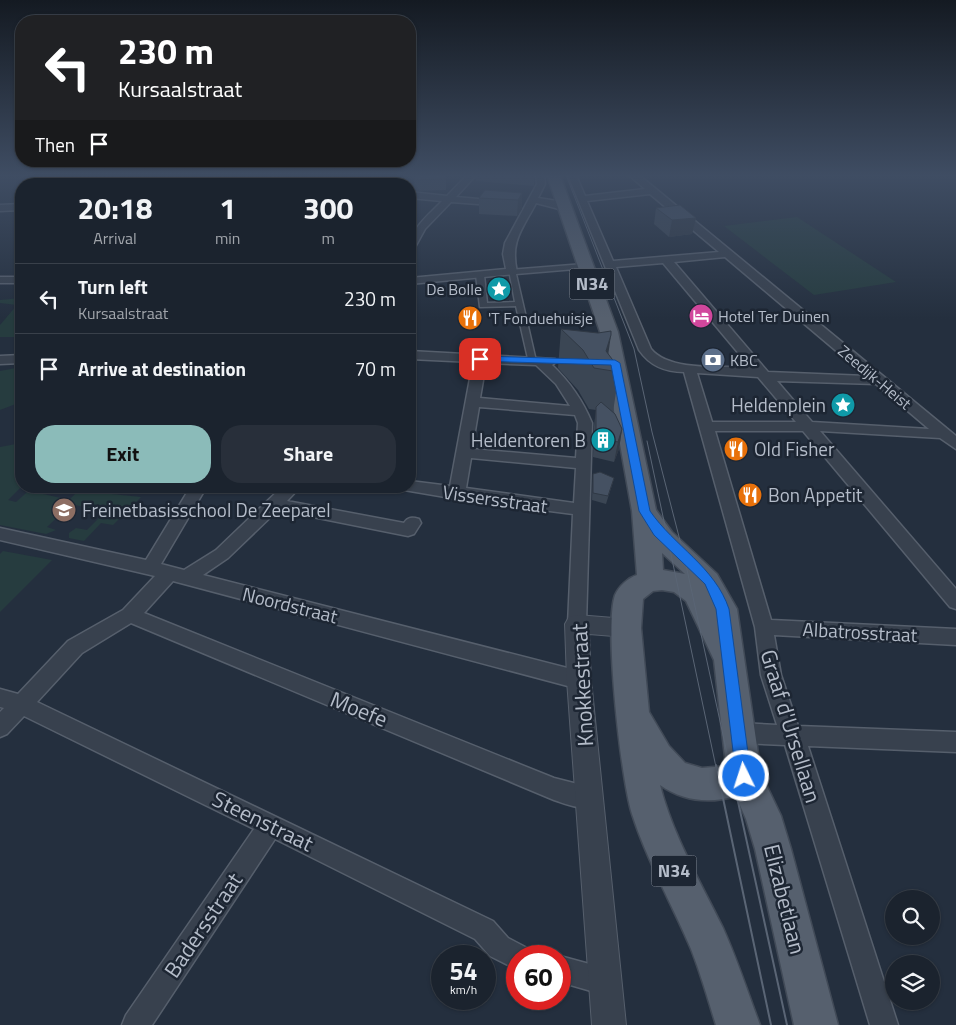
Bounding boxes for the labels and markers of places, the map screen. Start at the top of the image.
place icon: De Bolle [486,276,512,302]
place label: De Bolle [426,277,482,301]
hotel icon: Hotel Ter Duinen [688,303,714,329]
place label: Hotel Ter Duinen [718,304,830,328]
restaurant icon: 'T Fonduehuisje [457,305,483,331]
place label: 'T Fonduehuisje [488,306,593,330]
pin [459,338,501,380]
bank icon: KBC [700,347,726,373]
place label: KBC [730,348,758,372]
place label: Heldenplein [731,390,826,419]
place icon: Heldenplein [830,392,856,418]
place label: Heldentoren B [471,425,586,454]
building icon: Heldentoren B [590,427,616,453]
place label: Old Fisher [754,434,835,463]
restaurant icon: Old Fisher [723,436,749,462]
place label: Bon Appetit [768,480,863,509]
restaurant icon: Bon Appetit [737,482,763,508]
place label: Freinetbasisschool De Zeeparel [82,495,331,524]
school or university icon: Freinetbasisschool De Zeeparel [51,497,77,523]

